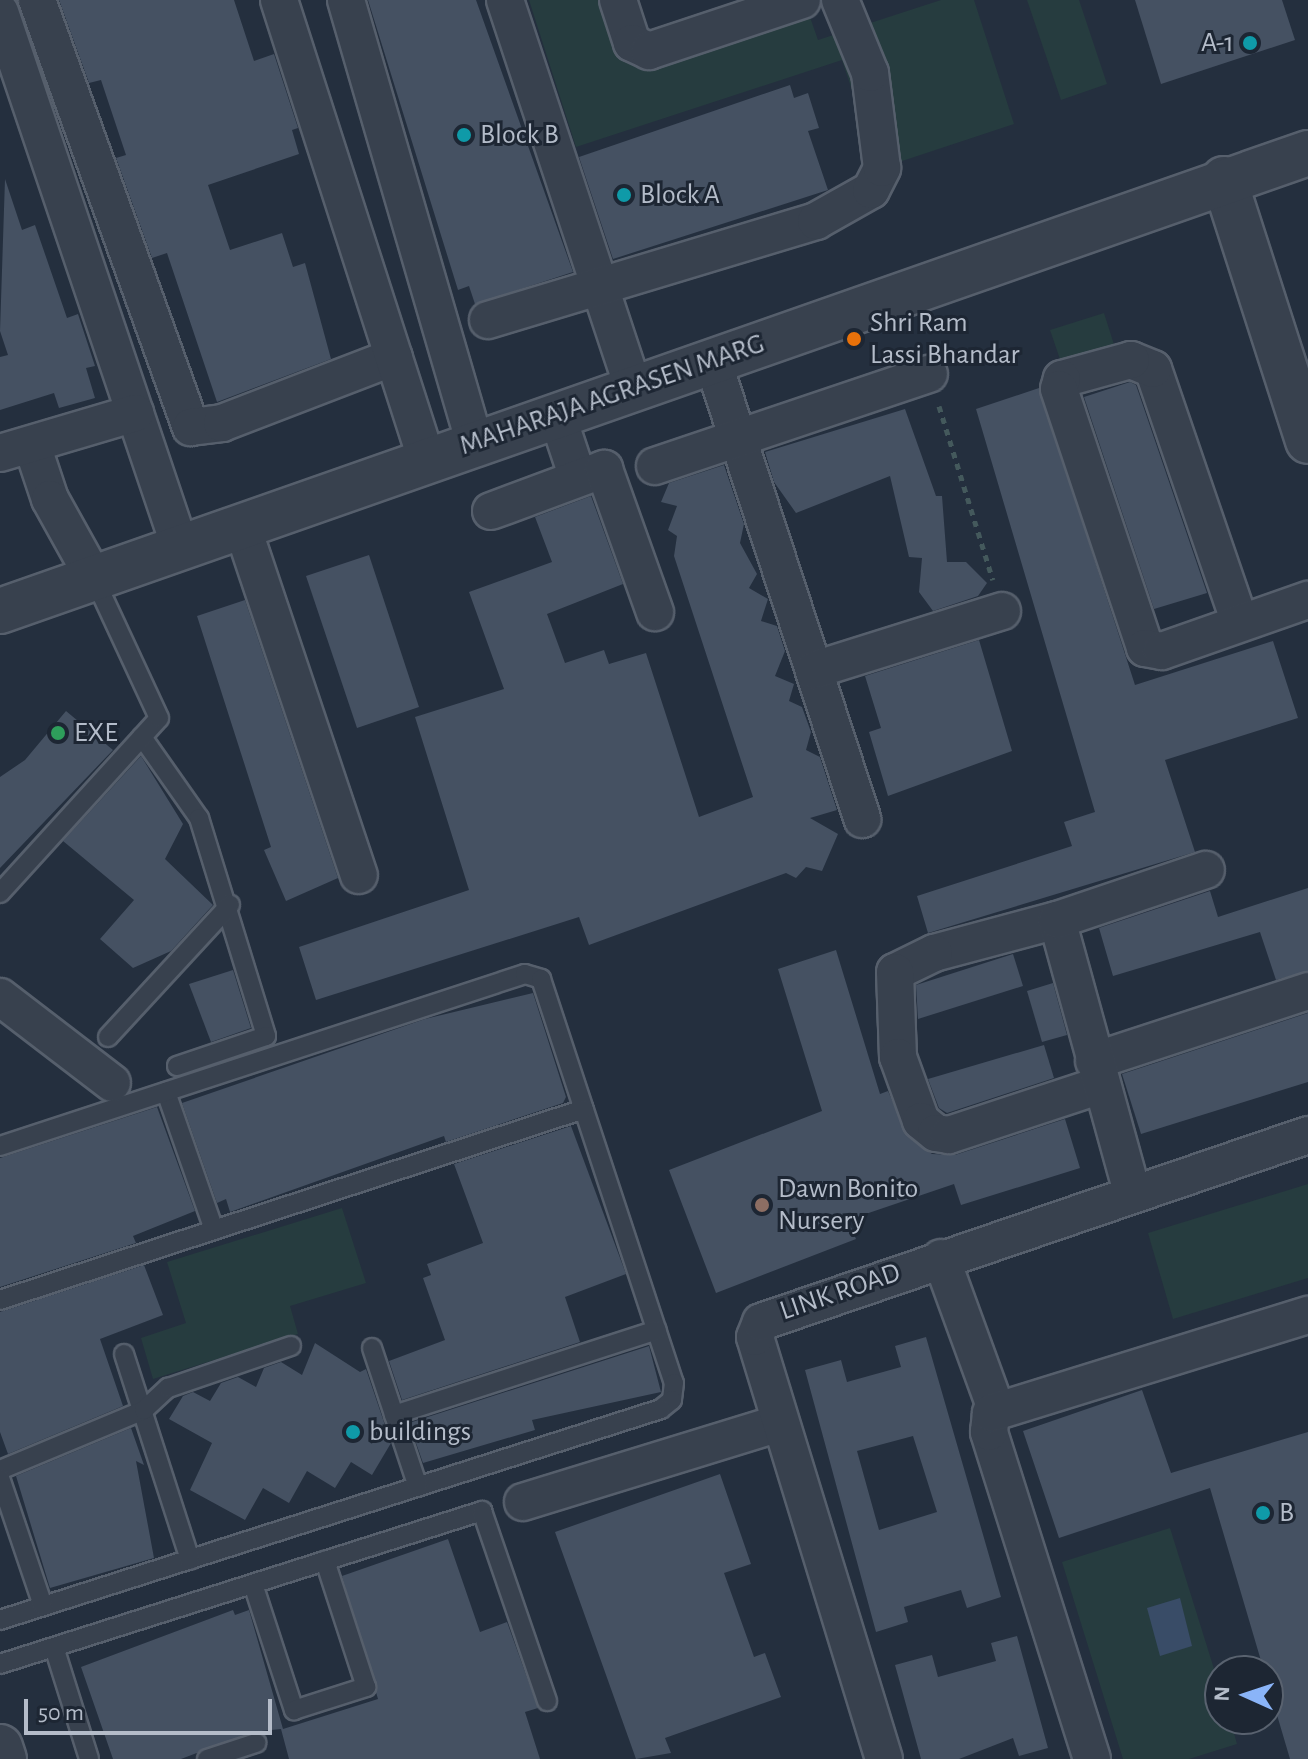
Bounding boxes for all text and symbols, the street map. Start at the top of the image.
place label: A-1 [1201,26,1234,60]
marker: A-1 [1241,34,1259,52]
place label: Block B [480,118,559,152]
marker: Block B [455,126,473,144]
place label: Block A [640,178,720,212]
marker: Block A [615,186,633,204]
place label: Shri Ram Lassi Bhandar [870,306,1020,372]
street label: MAHARAJA AGRASEN MARG [455,327,769,463]
marker: Shri Ram Lassi Bhandar [845,330,863,348]
place label: EXE [74,716,118,750]
marker: EXE [49,724,67,742]
place label: Dawn Bonito Nursery [778,1172,918,1238]
marker: Dawn Bonito Nursery [753,1196,771,1214]
street label: LINK ROAD [775,1256,905,1328]
place label: buildings [369,1415,471,1449]
marker: buildings [344,1423,362,1441]
place label: B [1279,1496,1294,1530]
marker: B [1254,1504,1272,1522]
north arrow [1204,1655,1284,1735]
scale bar [28,1683,276,1733]
text: N [1211,1686,1233,1702]
text: 50 m [38,1701,84,1725]

